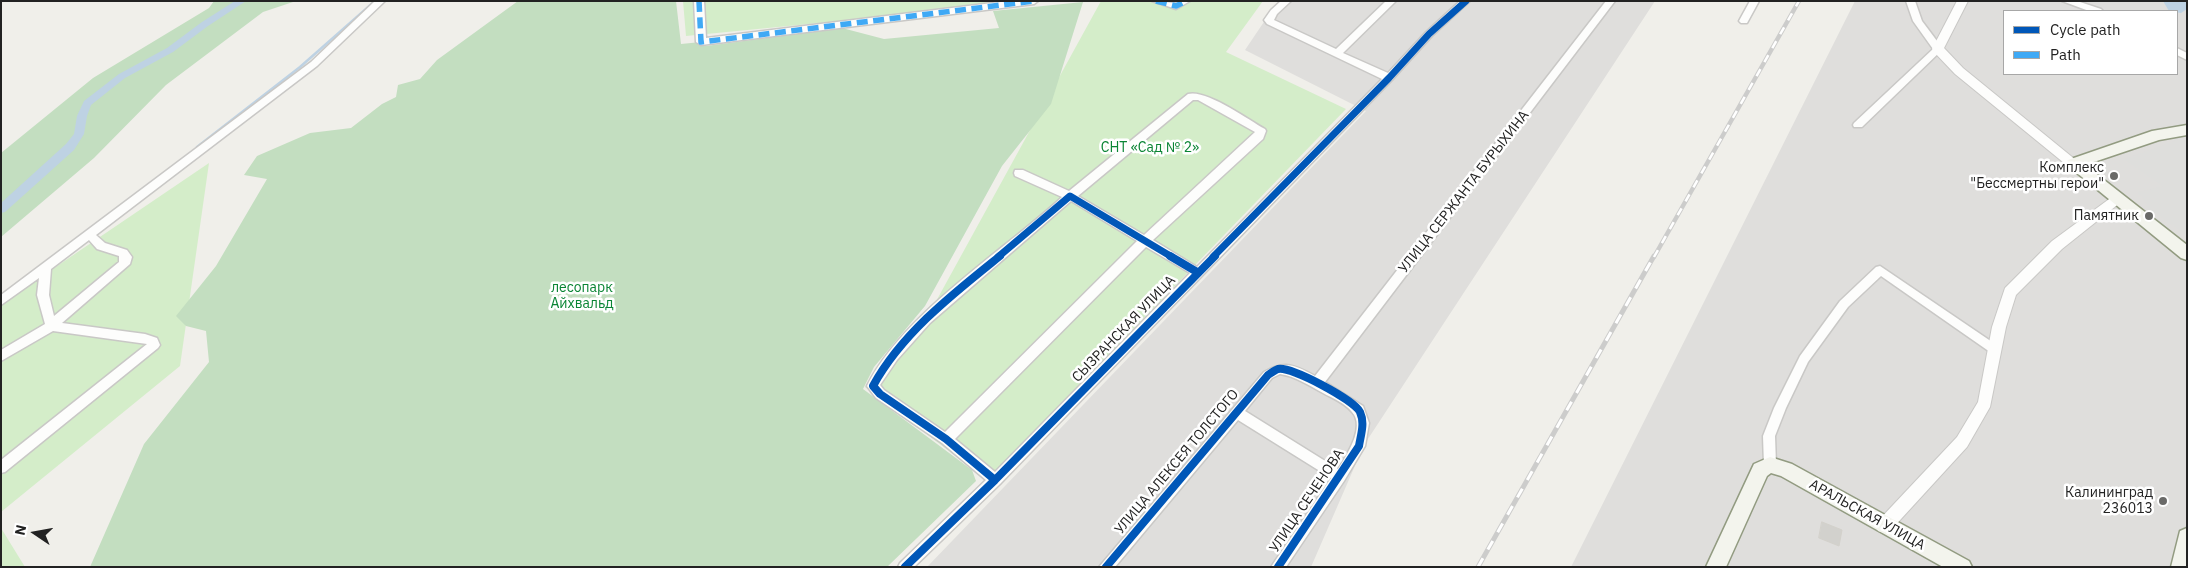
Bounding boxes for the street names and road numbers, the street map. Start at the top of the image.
street label: УЛИЦА СЕРЖАНТА БУРЫХИНА [1395,107,1533,277]
street label: СЫЗРАНСКАЯ УЛИЦА [1069,272,1179,386]
street label: УЛИЦА АЛЕКСЕЯ ТОЛСТОГО [1111,386,1243,538]
street label: УЛИЦА СЕЧЕНОВА [1266,446,1348,556]
street label: АРАЛЬСКАЯ УЛИЦА [1806,476,1928,554]

